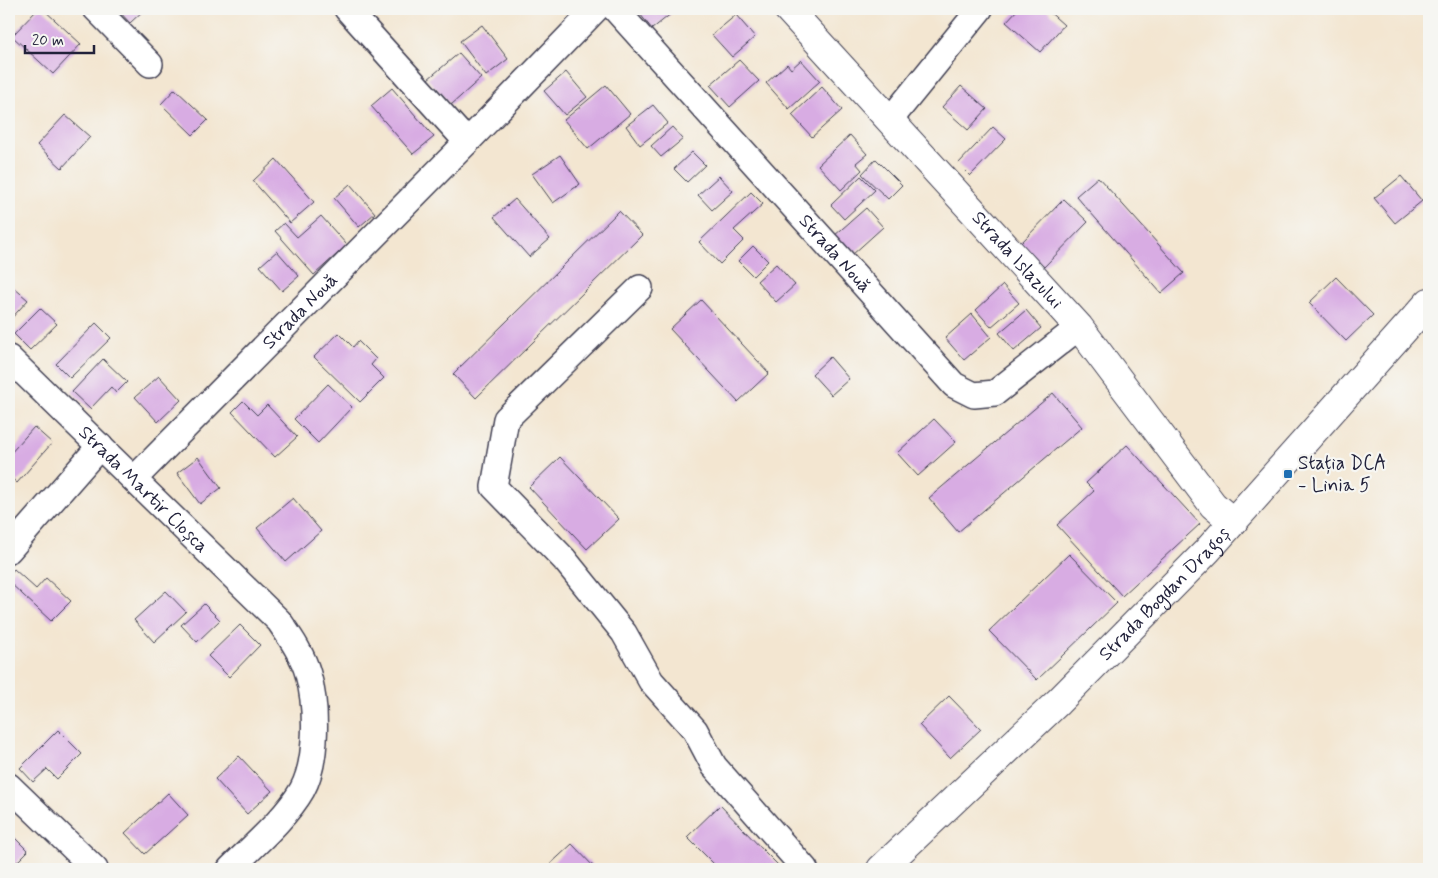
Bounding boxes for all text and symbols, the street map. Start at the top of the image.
scale bar [25,22,94,54]
text: 20 m [32,31,64,51]
street label: Strada Islazului [966,206,1069,314]
street label: Strada Nouă [793,209,877,298]
street label: Strada Nouă [257,268,343,355]
street label: Strada Martir Cloșca [73,420,214,558]
place label: Stația DCA - Linia 5 [1298,451,1387,498]
marker: Stația DCA - Linia 5 [1282,468,1294,480]
street label: Strada Bogdan Dragoș [1093,521,1236,666]

